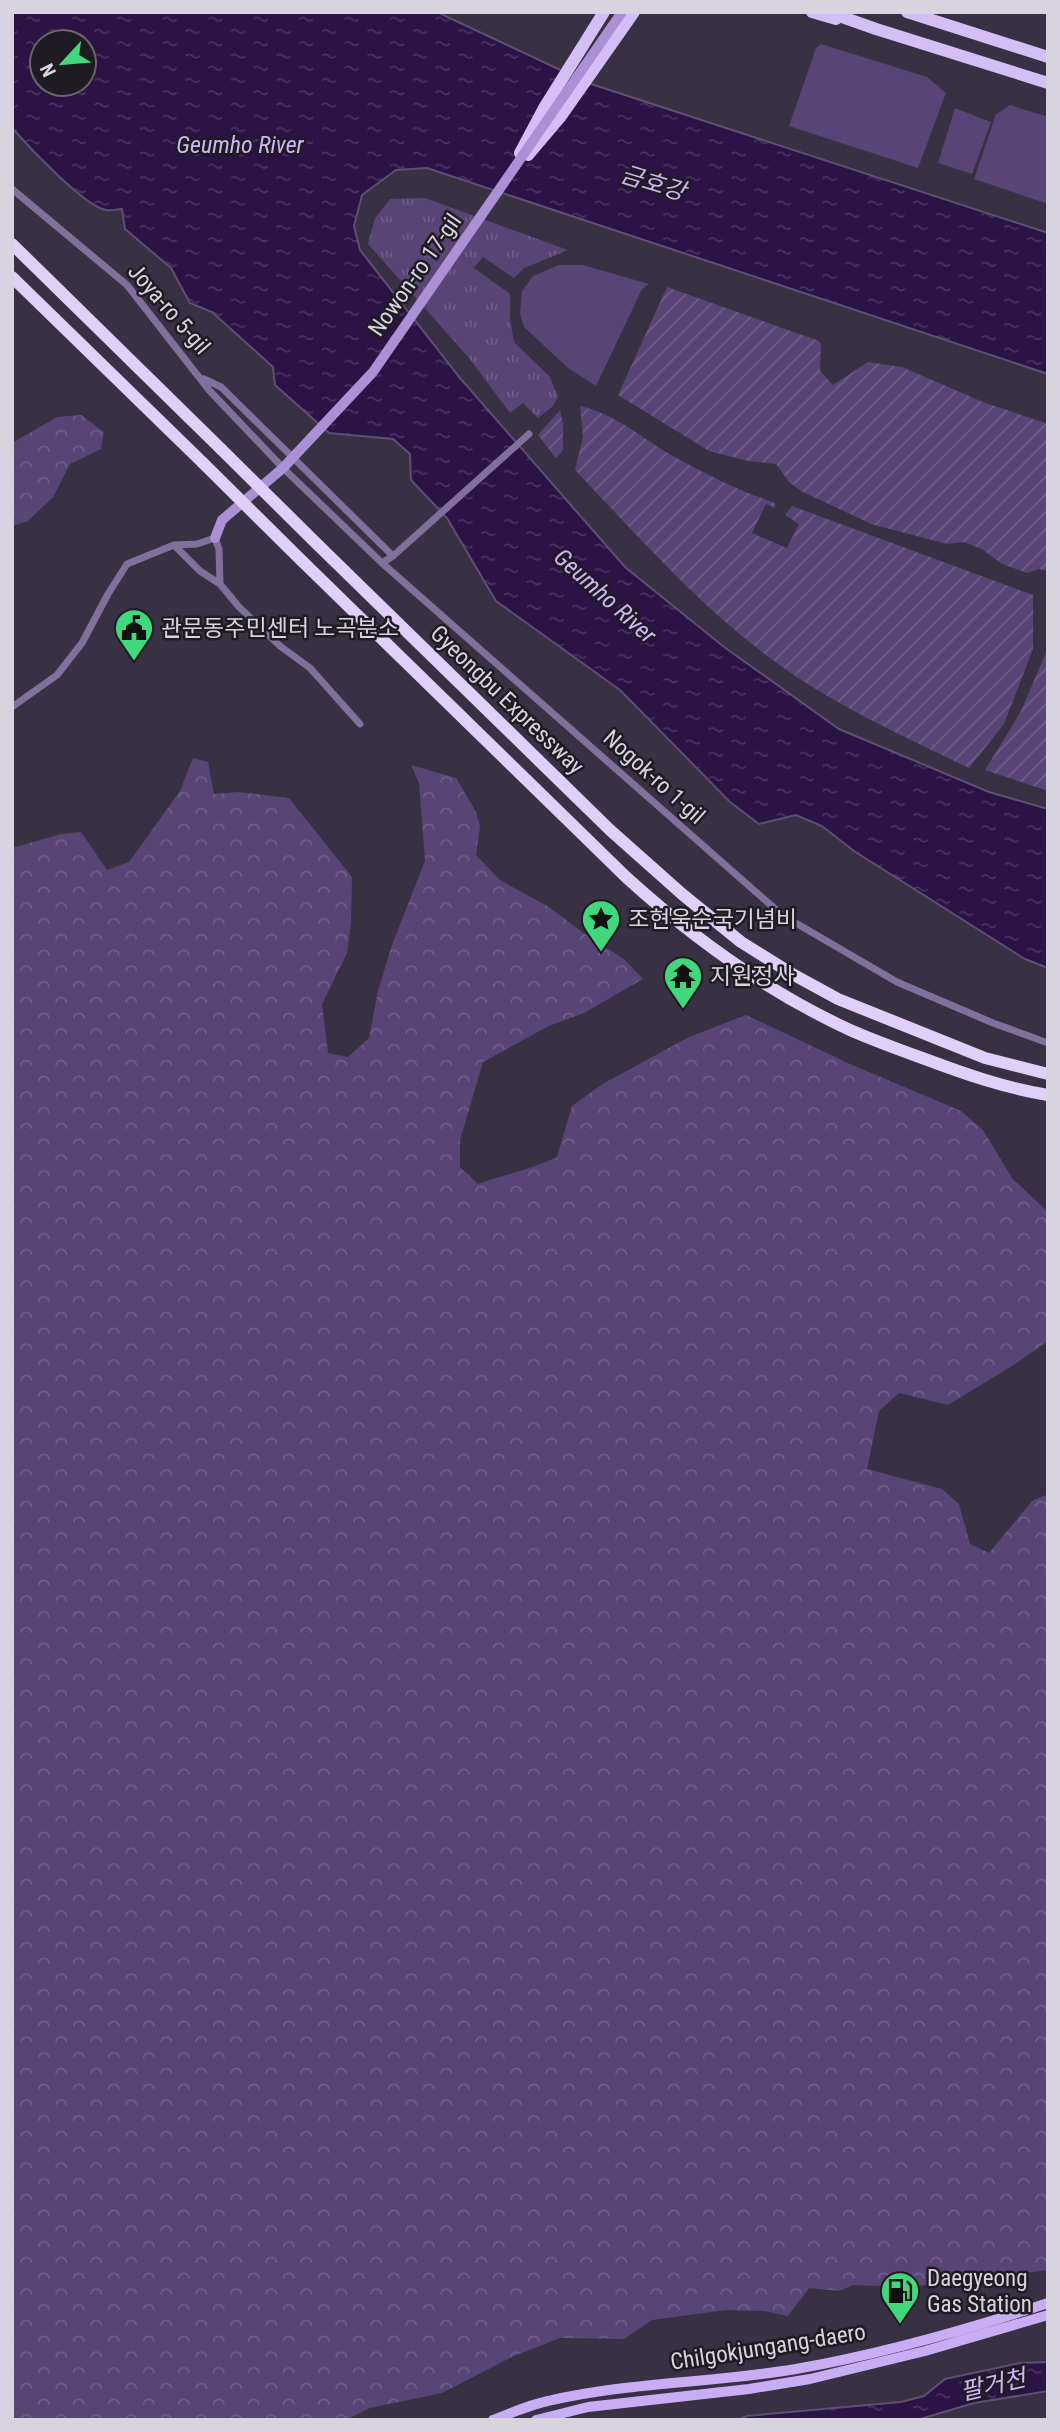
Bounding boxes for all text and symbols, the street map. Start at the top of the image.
north arrow [28,28,98,98]
text: N [35,60,61,81]
water label: Geumho River [176,131,305,159]
water label: 금호강 [617,160,692,207]
street label: Nowon-ro 17-gil [363,209,467,341]
street label: Joya-ro 5-gil [122,258,216,360]
water label: Geumho River [548,543,662,650]
public building icon: 관문동주민센터 노곡분소 [113,607,155,662]
place label: 관문동주민센터 노곡분소 [161,615,399,642]
street label: Gyeongbu Expressway [425,620,589,780]
street label: Nogok-ro 1-gil [598,724,710,830]
place icon: 조현욱순국기념비 [580,898,622,953]
place label: 조현욱순국기념비 [628,906,797,933]
temple icon: 지원정사 [662,955,704,1010]
place label: 지원정사 [710,963,795,990]
place label: Daegyeong Gas Station [927,2265,1032,2318]
fuel station icon: Daegyeong Gas Station [879,2270,921,2325]
street label: Chilgokjungang-daero [668,2318,868,2376]
water label: 팔거천 [958,2363,1031,2406]

